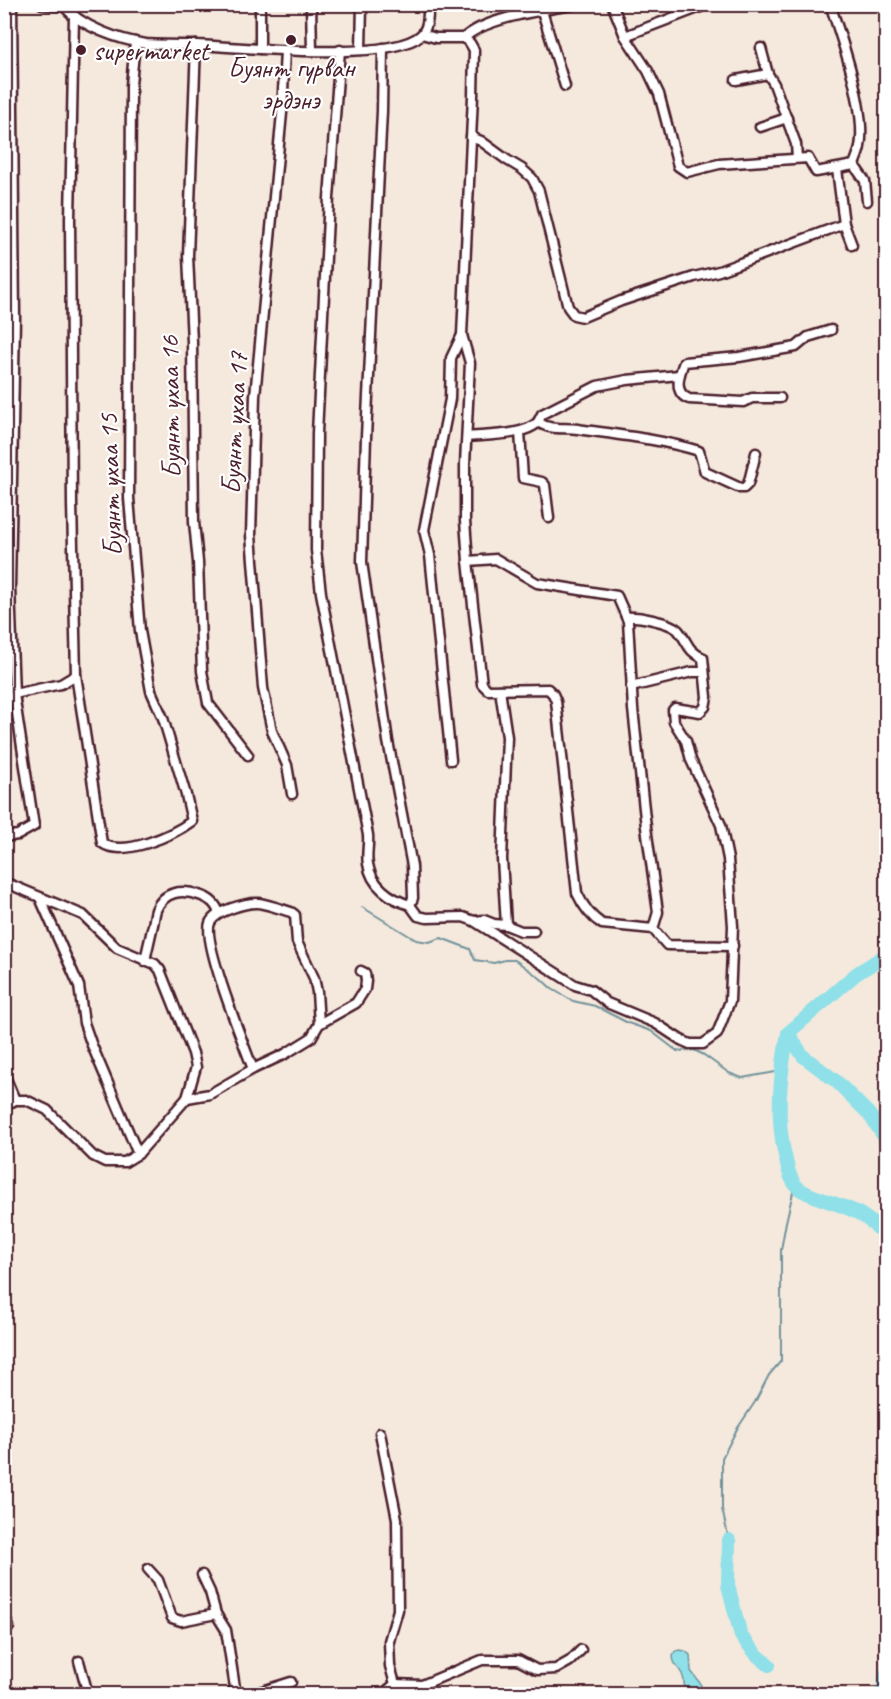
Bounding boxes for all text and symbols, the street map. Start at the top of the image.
place label: supermarket [93,33,211,68]
marker: Буянт гурван эрдэнэ [284,33,298,47]
marker: supermarket [74,43,88,57]
place label: Буянт гурван эрдэнэ [228,50,357,117]
street label: Буянт ухаа 16 [151,334,189,479]
street label: Буянт ухаа 17 [213,350,255,495]
street label: Буянт ухаа 15 [90,412,130,557]

